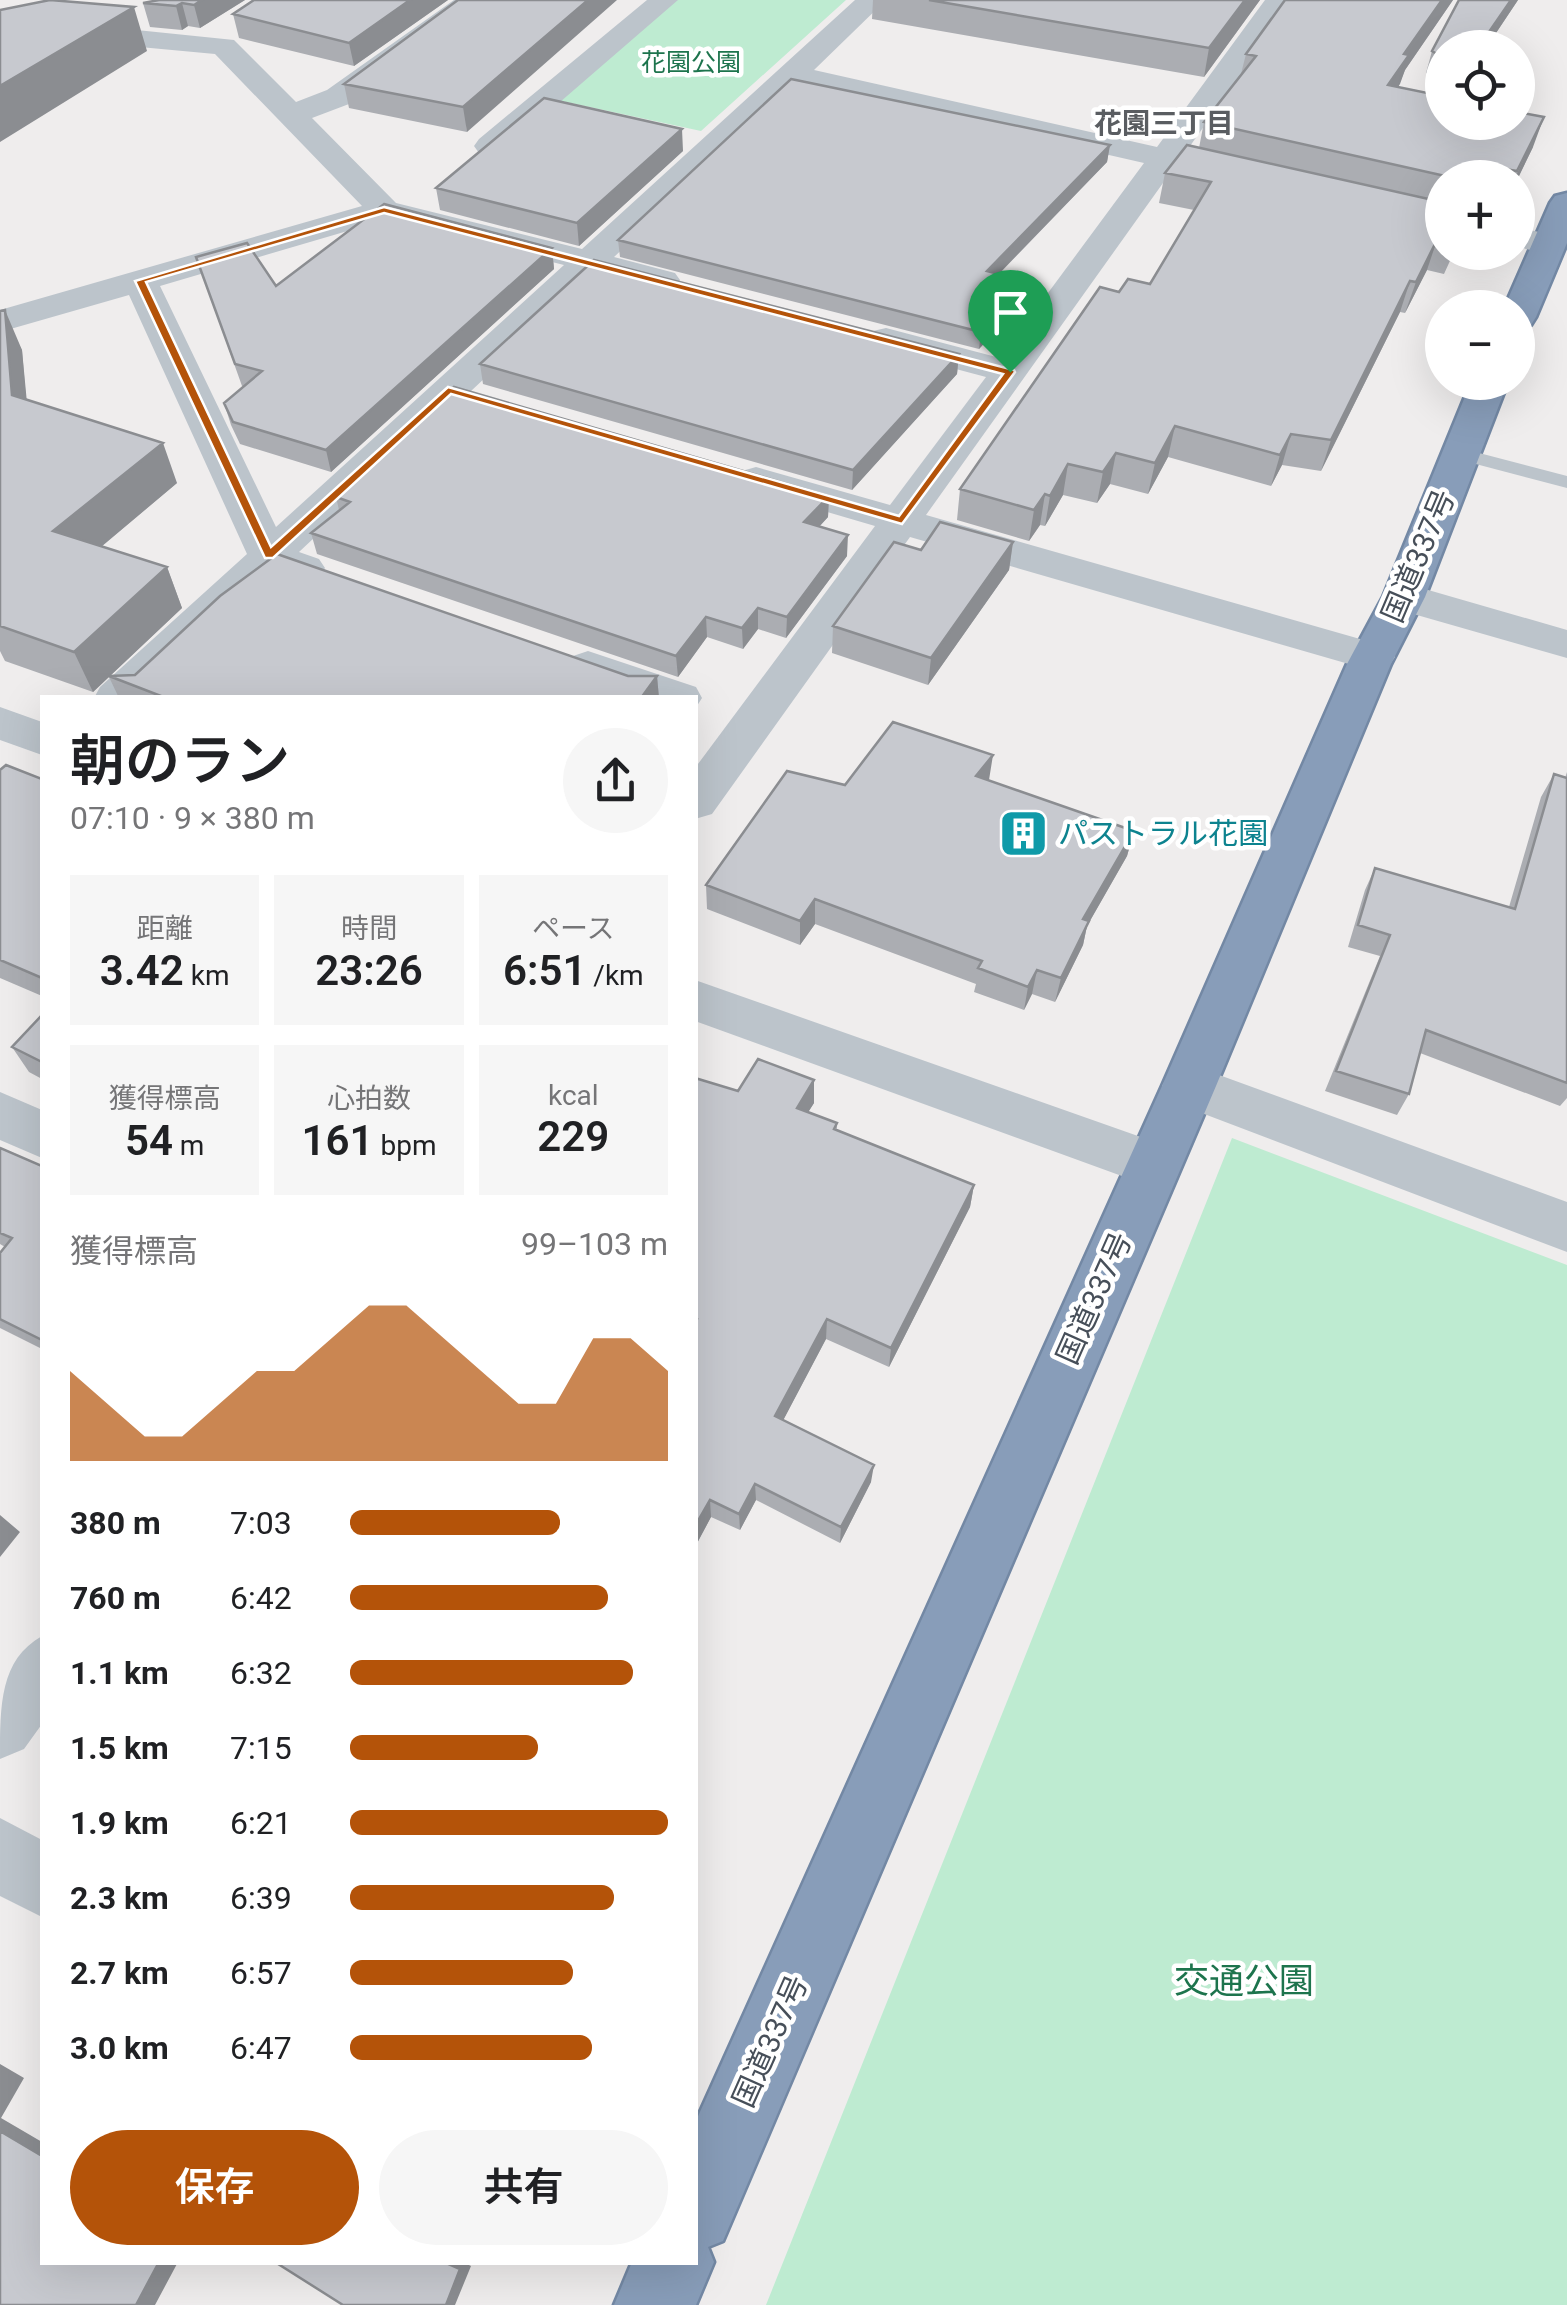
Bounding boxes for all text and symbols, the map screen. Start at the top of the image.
map controls [1425,30,1535,400]
button: locate [1425,30,1535,140]
park label: 花園公園 [641,48,741,77]
district label: 花園三丁目 [1094,107,1234,140]
button: + [1425,160,1535,270]
pin [968,270,1053,373]
icon: arrive [983,285,1038,340]
button: − [1425,290,1535,400]
street label: 国道337号 [1374,484,1462,628]
button: share [563,728,668,833]
text: 朝のラン [70,729,290,793]
text: 07:10 · 9 × 380 m [70,799,315,837]
building icon: パストラル花園 [997,807,1049,859]
place label: パストラル花園 [1058,816,1268,851]
text: 距離 [137,912,193,945]
text: 時間 [341,912,397,945]
text: ペース [532,912,615,945]
text: 3.42 [100,946,184,995]
text: 23:26 [315,946,423,995]
text: 6:51 [503,946,586,995]
text: km [184,959,229,992]
text: /km [586,959,644,992]
text: kcal [548,1079,599,1112]
text: 獲得標高 [109,1082,221,1115]
text: 心拍数 [327,1082,411,1115]
text: 229 [537,1112,609,1161]
text: 54 [125,1116,173,1165]
text: 161 [302,1116,374,1165]
text: m [173,1129,204,1162]
text: bpm [374,1129,436,1162]
text: 99–103 m [521,1225,668,1263]
street label: 国道337号 [1049,1227,1139,1369]
text: 獲得標高 [70,1232,198,1270]
text: 380 m [70,1504,161,1542]
text: 7:03 [230,1504,292,1542]
text: 760 m [70,1579,161,1617]
text: 6:42 [230,1579,292,1617]
text: 1.1 km [70,1654,169,1692]
text: 6:32 [230,1654,292,1692]
text: 1.5 km [70,1729,169,1767]
text: 7:15 [230,1729,292,1767]
text: 1.9 km [70,1804,169,1842]
text: 6:21 [230,1804,292,1842]
text: 2.3 km [70,1879,169,1917]
text: 6:39 [230,1879,292,1917]
text: 2.7 km [70,1954,169,1992]
text: 6:57 [230,1954,292,1992]
park label: 交通公園 [1174,1961,1314,2002]
street label: 国道337号 [725,1970,815,2112]
text: 3.0 km [70,2029,169,2067]
text: 6:47 [230,2029,292,2067]
button: 保存 [70,2130,359,2245]
button: 共有 [379,2130,668,2245]

